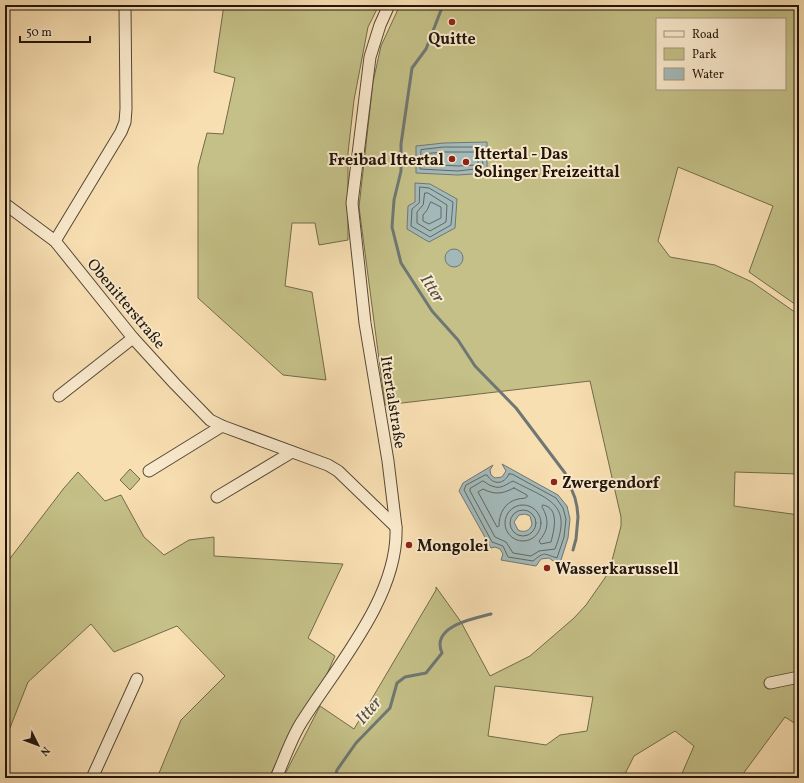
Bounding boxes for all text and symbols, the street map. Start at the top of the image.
marker: Quitte [447,17,457,27]
scale bar [20,18,90,44]
legend [656,18,786,90]
text: 50 m [26,25,52,41]
text: Road [692,27,719,43]
place label: Quitte [428,29,476,51]
text: Park [692,47,717,63]
text: Water [692,67,724,83]
place label: Ittertal - Das Solinger Freizeittal [474,144,620,184]
place label: Freibad Ittertal [329,150,445,172]
marker: Freibad Ittertal [447,154,457,164]
marker: Ittertal - Das Solinger Freizeittal [461,157,471,167]
street label: Obenitterstraße [81,254,170,354]
water label: Itter [414,270,450,308]
street label: Ittertalstraße [374,354,410,450]
place label: Zwergendorf [562,473,661,495]
marker: Zwergendorf [549,477,559,487]
place label: Mongolei [417,536,489,558]
marker: Mongolei [404,540,414,550]
place label: Wasserkarussell [555,559,679,581]
marker: Wasserkarussell [542,563,552,573]
water label: Itter [351,692,388,730]
north arrow [18,725,58,765]
text: N [36,743,53,759]

